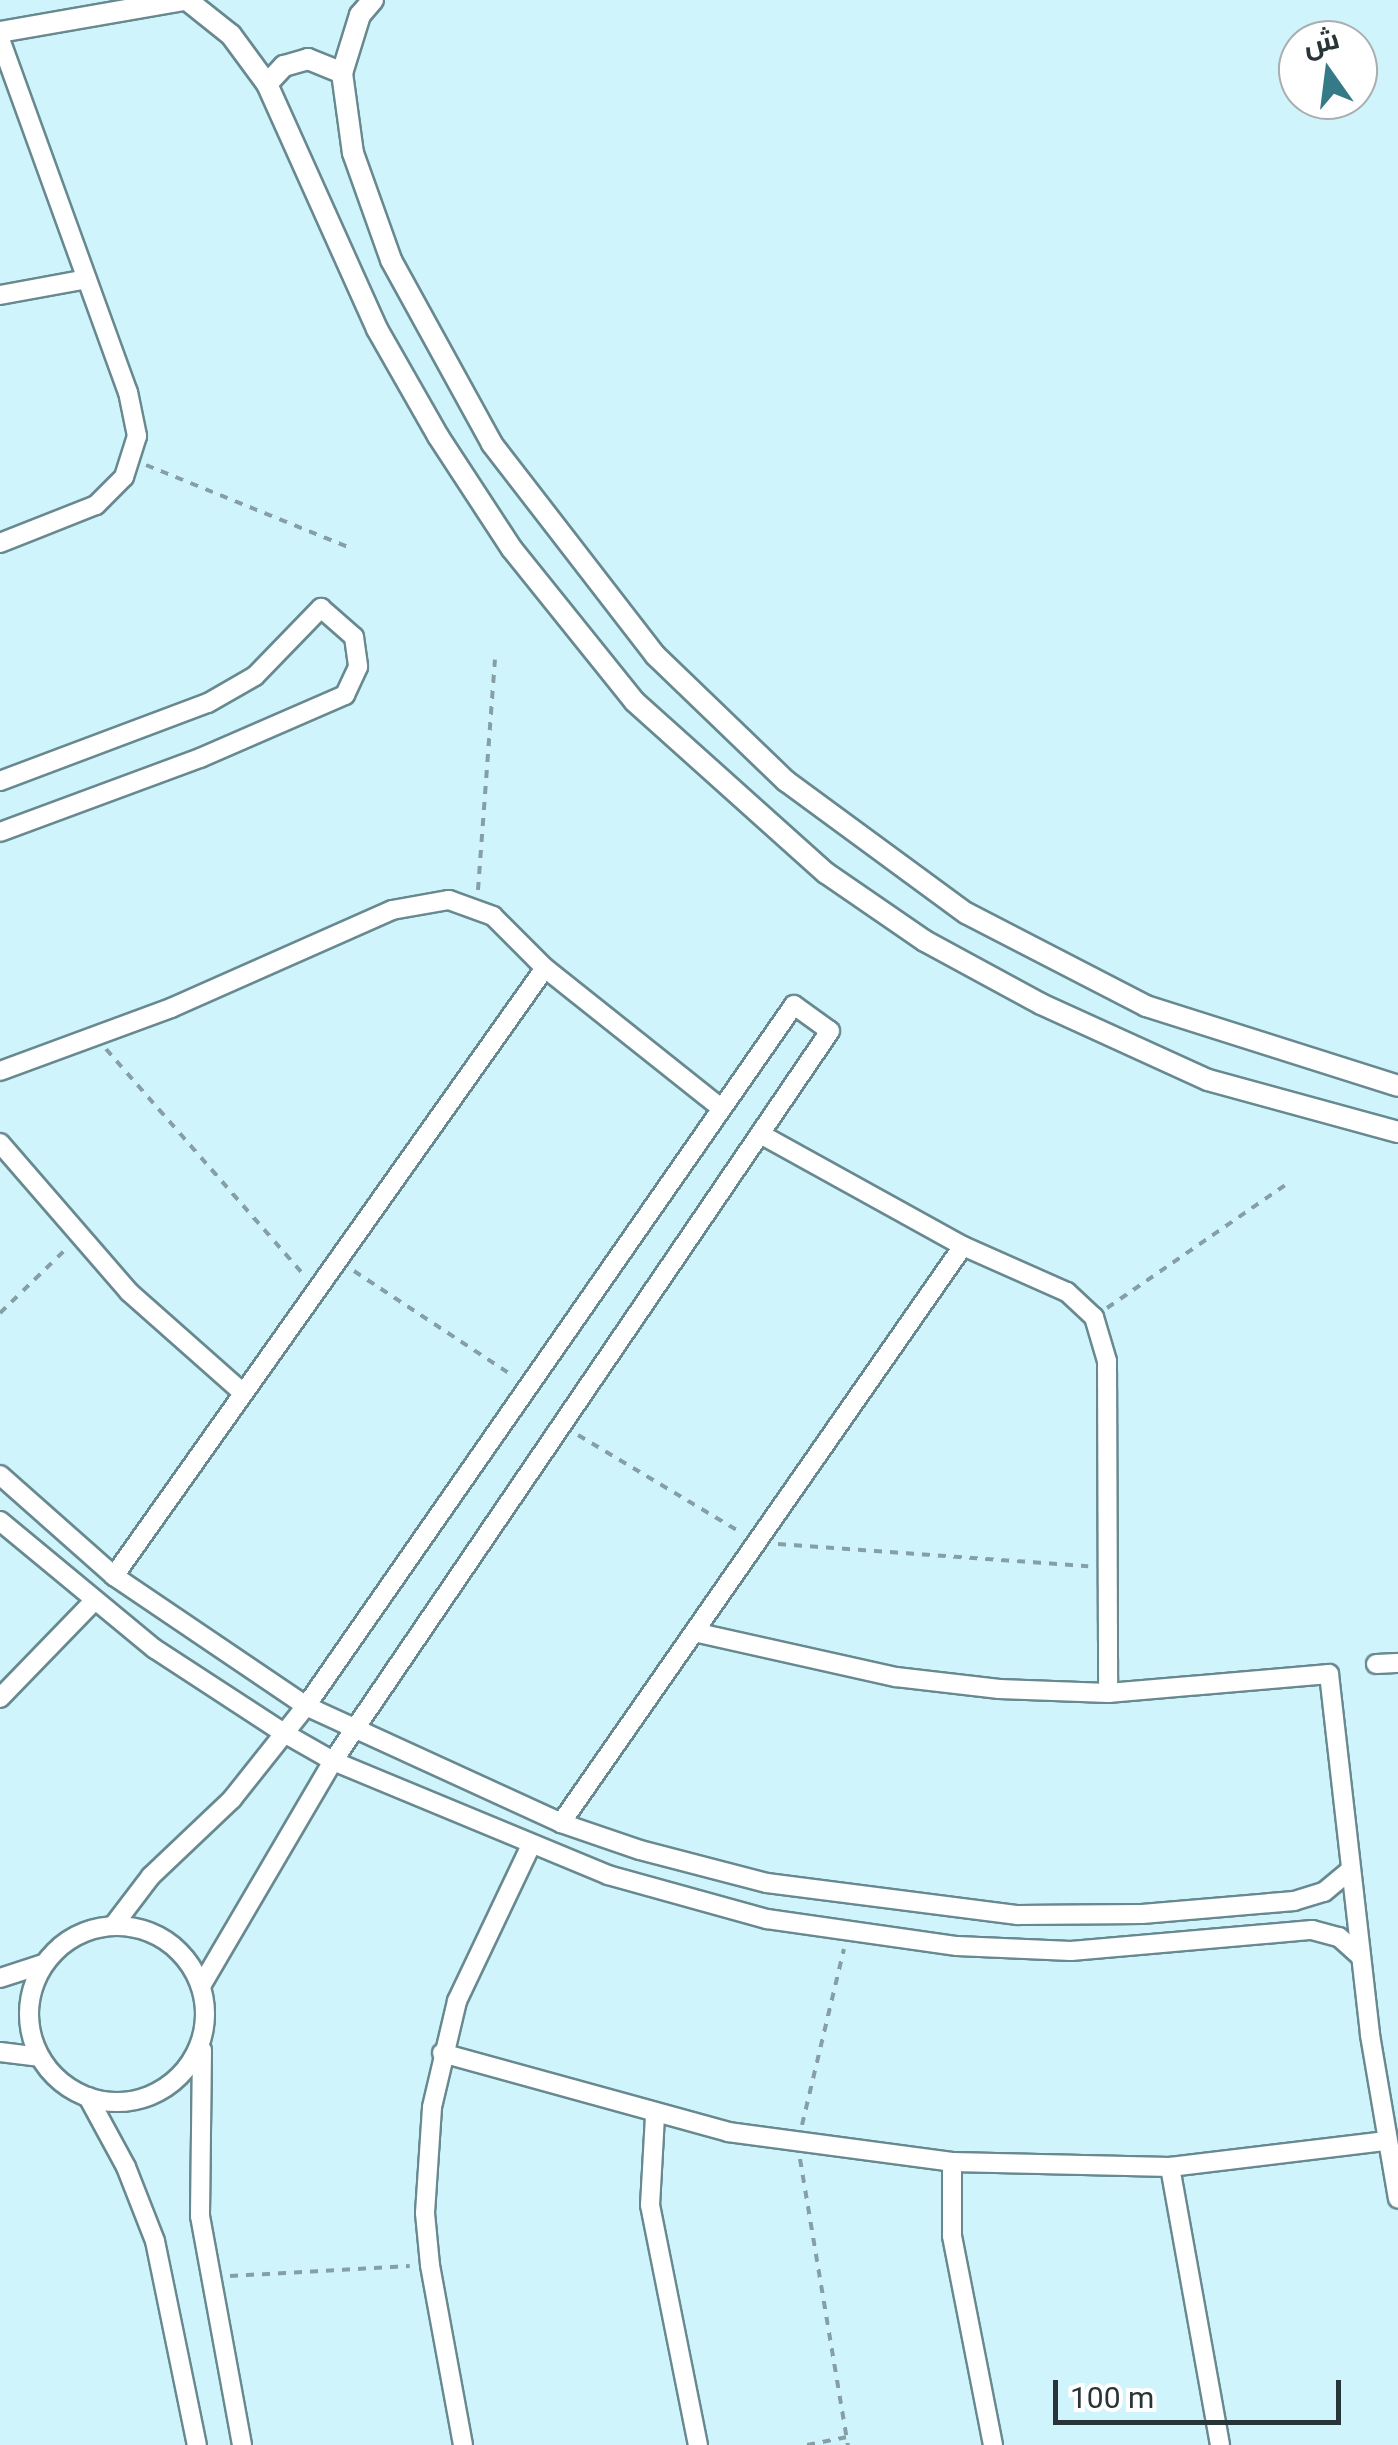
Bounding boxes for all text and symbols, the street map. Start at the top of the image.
north arrow [1278,20,1378,120]
text: ش [1300,22,1343,63]
scale bar [1058,2360,1346,2422]
text: 100 m [1070,2380,1154,2415]

